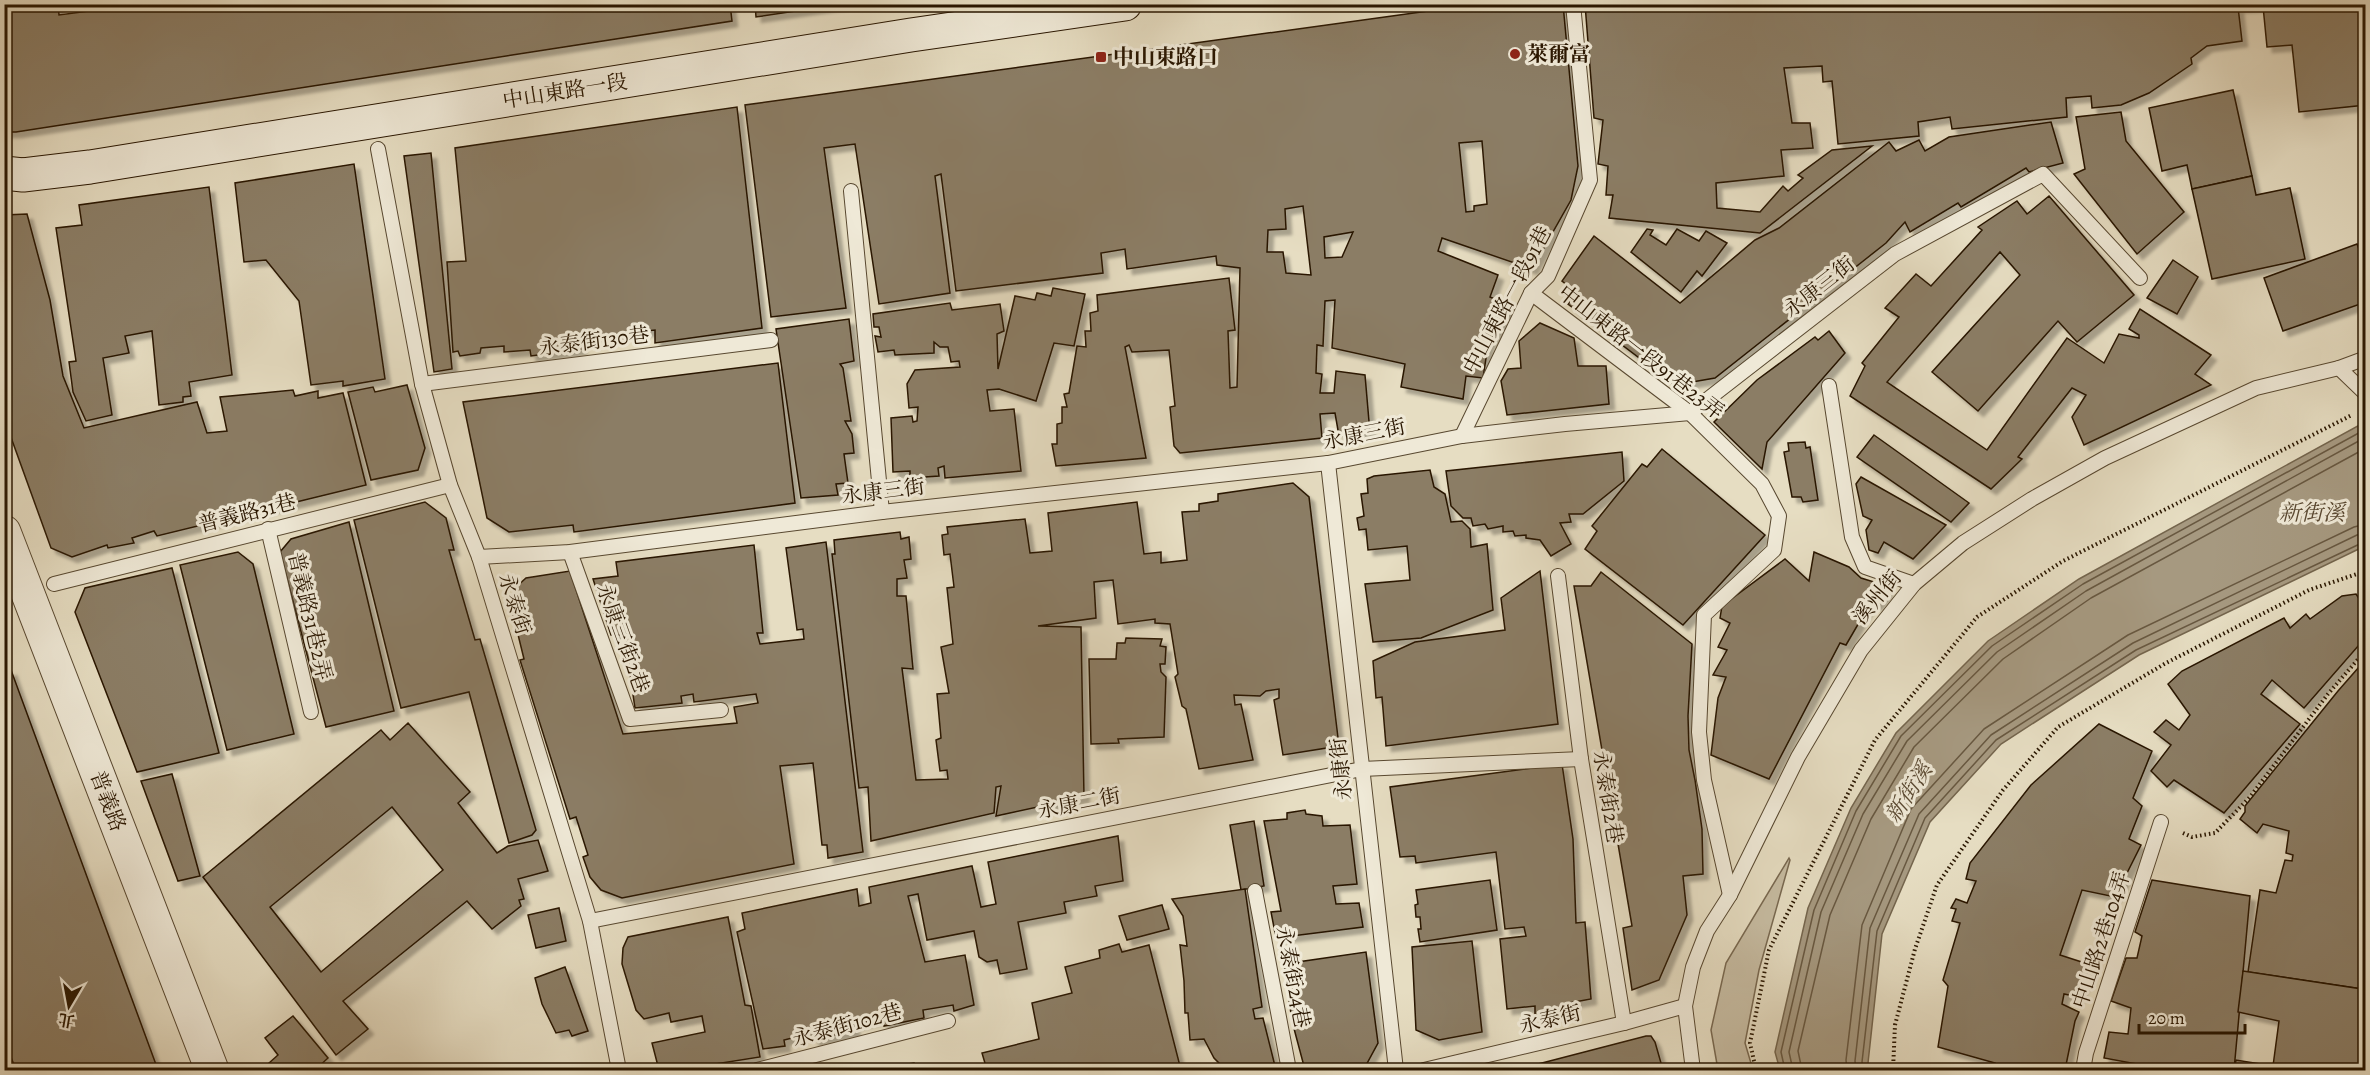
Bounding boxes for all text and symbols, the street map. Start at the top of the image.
place label: 萊爾富 [1527,40,1590,68]
place label: 中山東路口 [1113,43,1218,71]
marker: 萊爾富 [1508,47,1522,61]
marker: 中山東路口 [1094,50,1108,64]
street label: 中山東路一段 [501,67,629,115]
street label: 中山東路一段91巷 [1456,221,1558,379]
street label: 永康三街 [1777,250,1861,324]
street label: 中山東路一段91巷23弄 [1552,278,1730,426]
street label: 永泰街130巷 [537,320,651,362]
street label: 永康三街 [1320,412,1408,456]
street label: 永康三街 [840,472,926,510]
street label: 普義路31巷 [195,487,299,539]
water label: 新街溪 [2279,498,2347,528]
street label: 普義路31巷2弄 [282,549,338,683]
street label: 溪州街 [1846,564,1908,630]
street label: 永泰街 [492,570,538,638]
street label: 永康三街2巷 [590,579,656,697]
street label: 永康街 [1324,736,1358,802]
street label: 永泰街2巷 [1587,748,1629,846]
water label: 新街溪 [1878,755,1940,828]
street label: 普義路 [84,767,132,835]
street label: 永康二街 [1035,781,1123,825]
street label: 中山路2巷104弄 [2066,868,2136,1012]
street label: 永泰街24巷 [1269,924,1317,1030]
north arrow [39,976,99,1036]
street label: 永泰街102巷 [789,997,905,1053]
scale bar [2139,997,2246,1035]
street label: 永泰街 [1516,998,1584,1040]
text: 20 m [2148,1006,2185,1030]
text: 北 [57,1008,76,1032]

